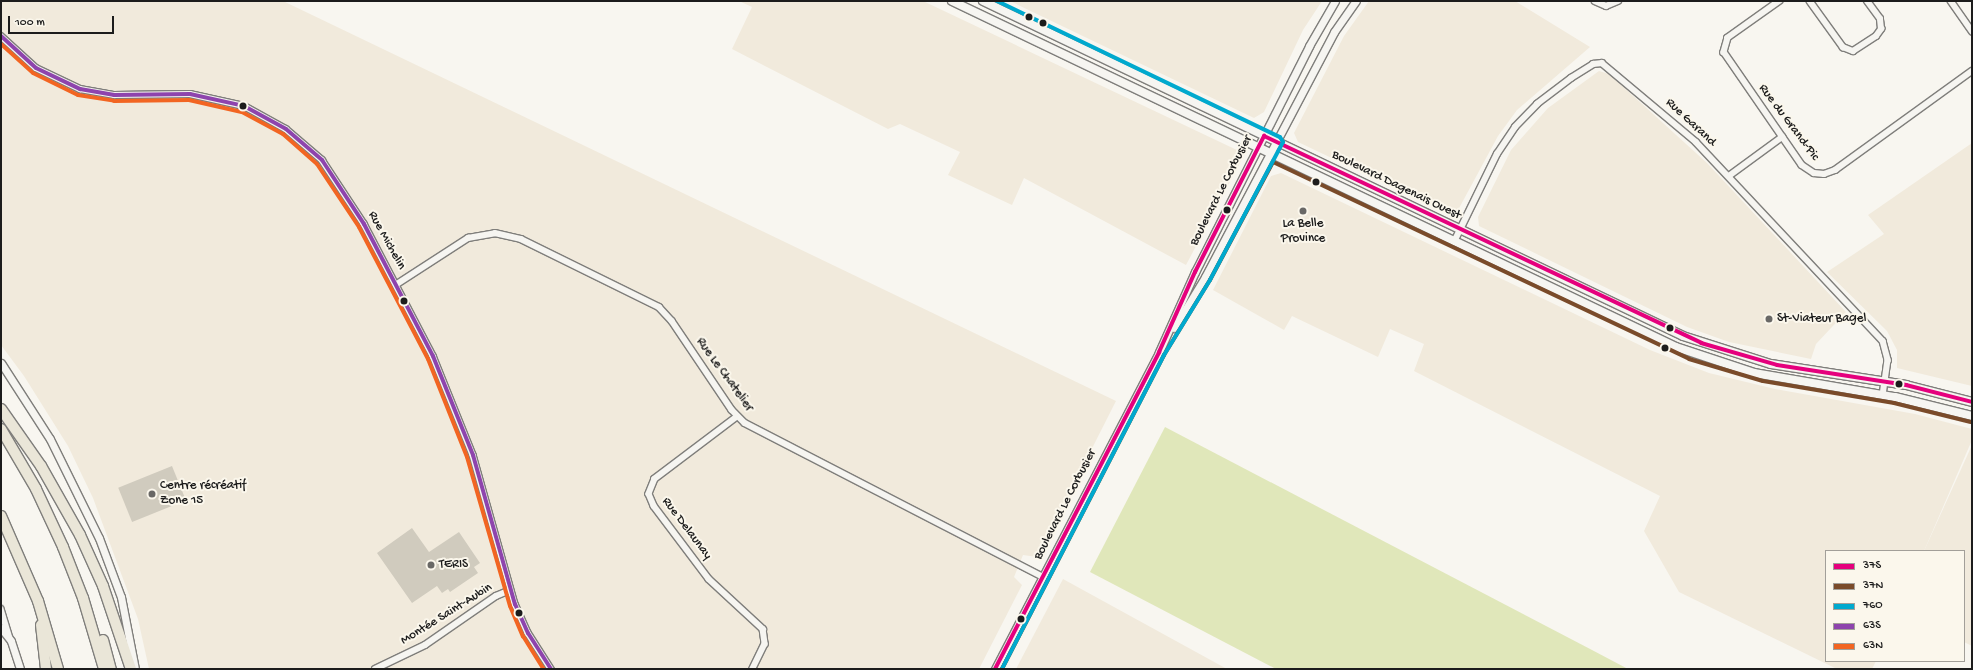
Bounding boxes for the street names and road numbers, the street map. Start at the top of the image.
street label: Rue du Grand-Pic [1754,82,1822,164]
street label: Rue Garand [1661,96,1719,150]
street label: Boulevard Le Corbusier [1187,133,1257,249]
street label: Boulevard Dagenais Ouest [1329,148,1463,224]
street label: Rue Michelin [364,209,408,273]
street label: Rue Le Chatelier [692,335,756,415]
street label: Boulevard Le Corbusier [1031,447,1101,563]
street label: Rue Delaunay [658,495,714,563]
street label: Montée Saint-Aubin [398,581,496,649]

